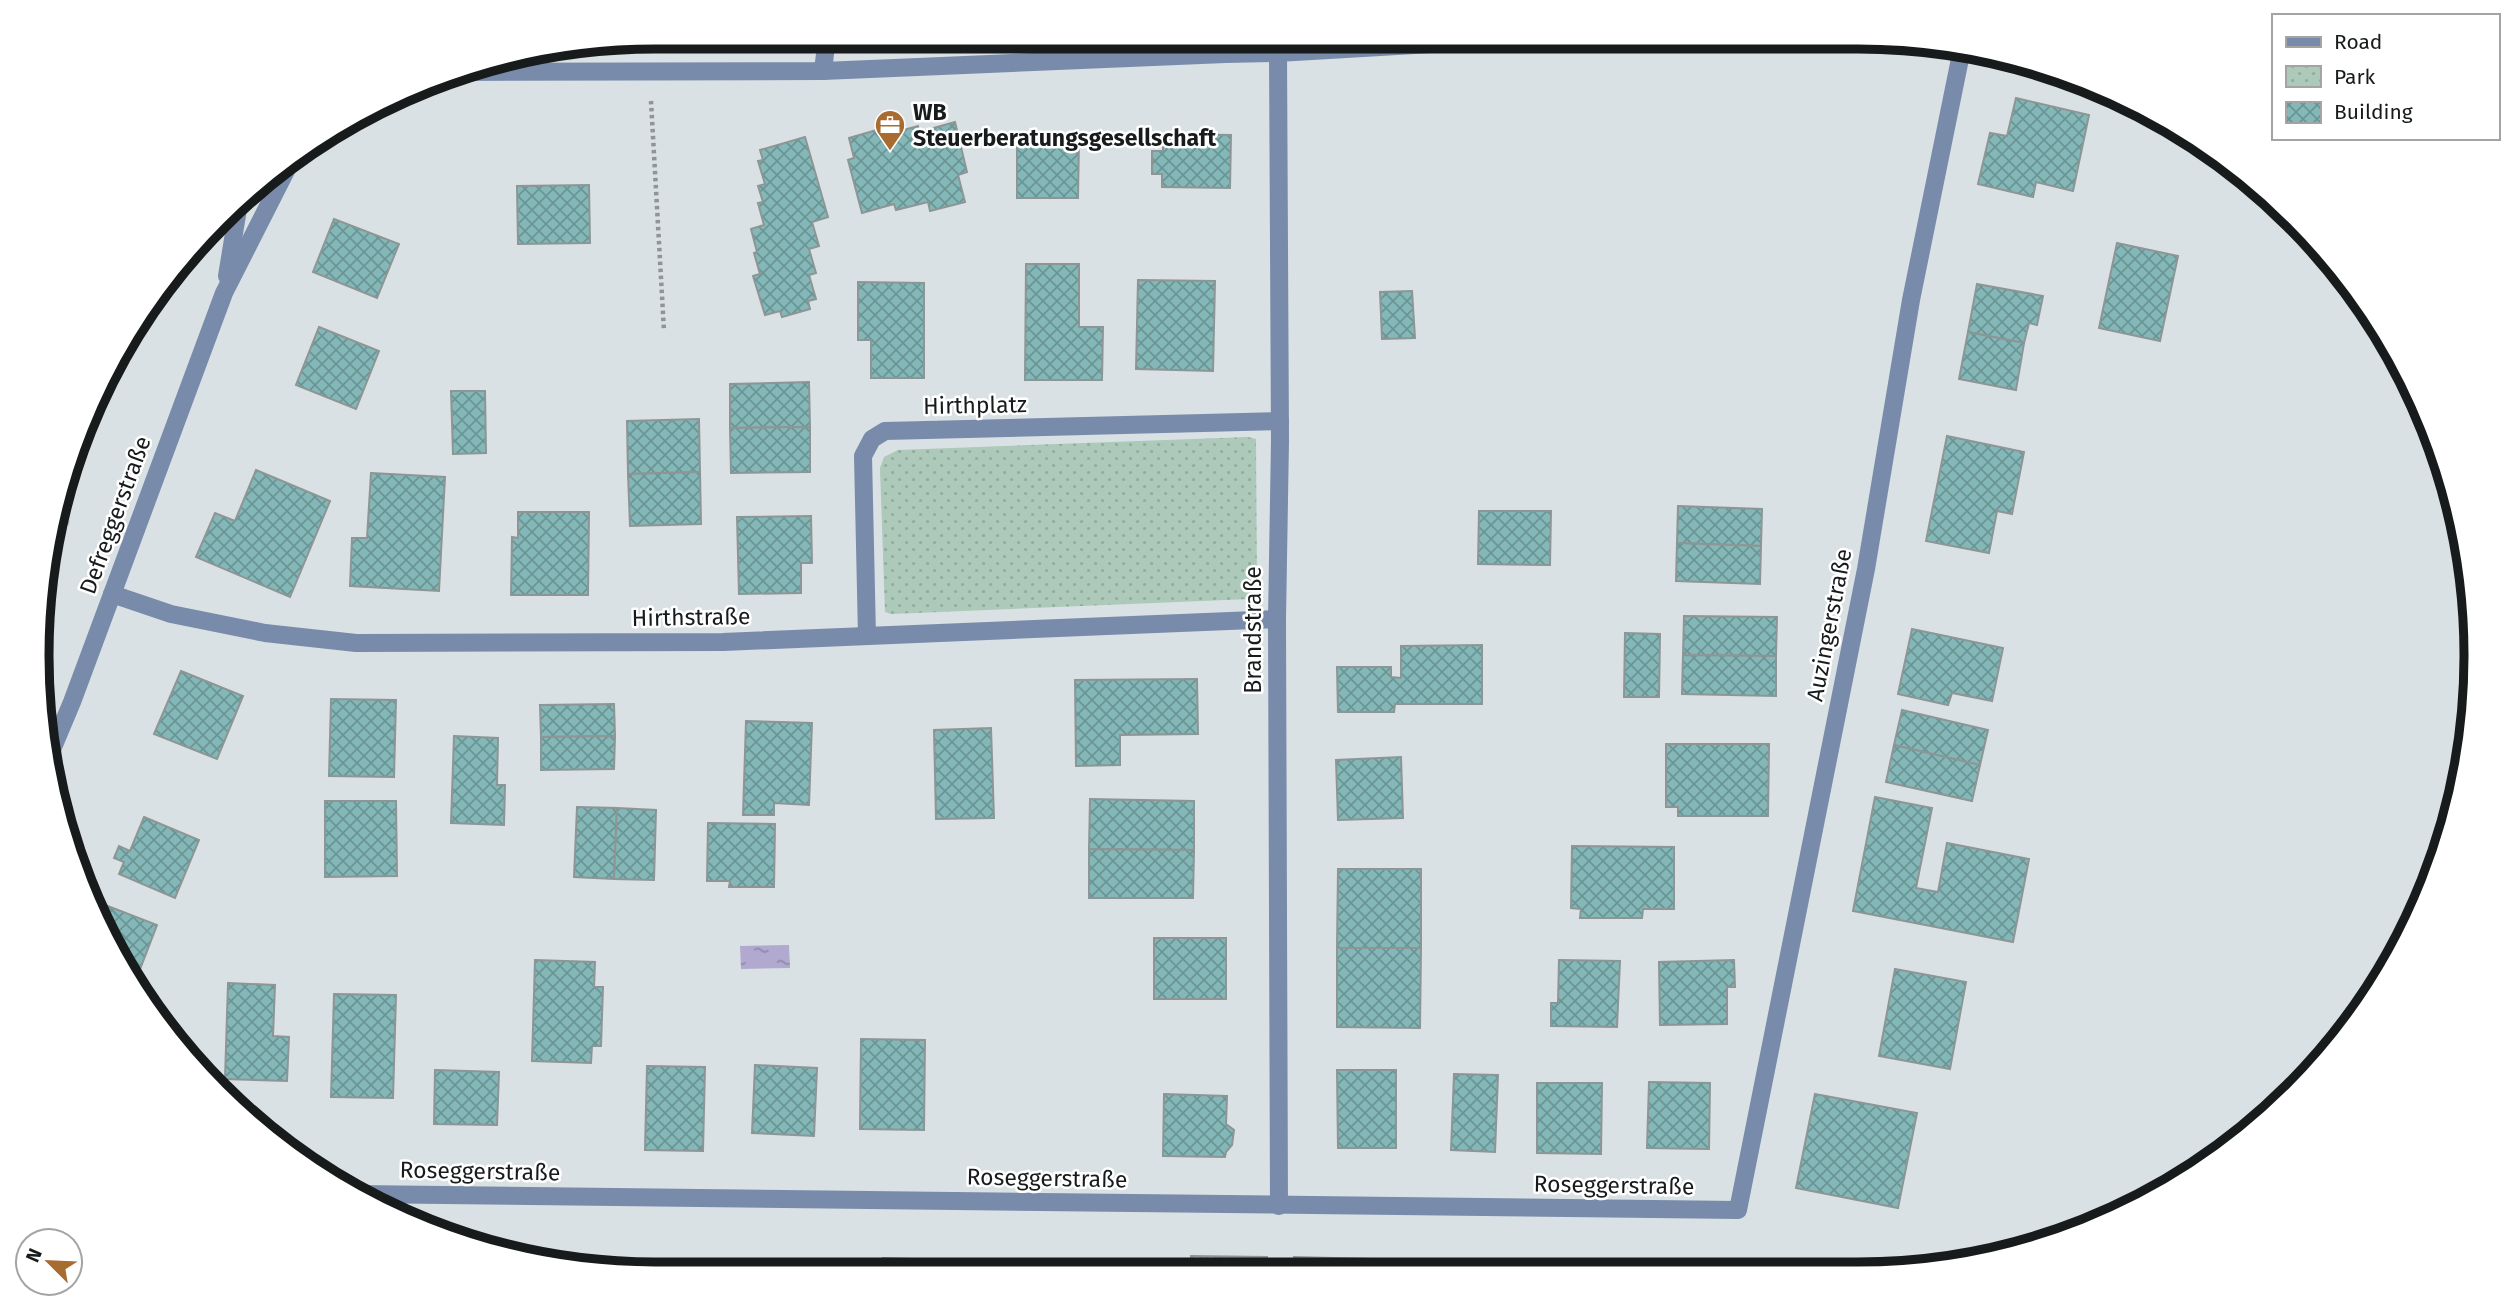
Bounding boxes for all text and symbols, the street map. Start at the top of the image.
legend [2272,14,2499,140]
text: Road [2334,29,2382,55]
text: Park [2334,64,2376,90]
place label: WB Steuerberatungsgesellschaft [913,98,1217,152]
text: Building [2334,99,2413,125]
office icon: WB Steuerberatungsgesellschaft [873,108,907,152]
street label: Hirthplatz [923,390,1027,420]
street label: Defreggerstraße [73,432,157,598]
street label: Auzingerstraße [1800,546,1858,704]
street label: Brandstraße [1239,566,1267,694]
street label: Hirthstraße [631,602,751,632]
street label: Roseggerstraße [399,1156,561,1186]
street label: Roseggerstraße [966,1163,1128,1193]
street label: Roseggerstraße [1533,1170,1695,1200]
north arrow [14,1227,84,1297]
text: N [21,1245,47,1266]

